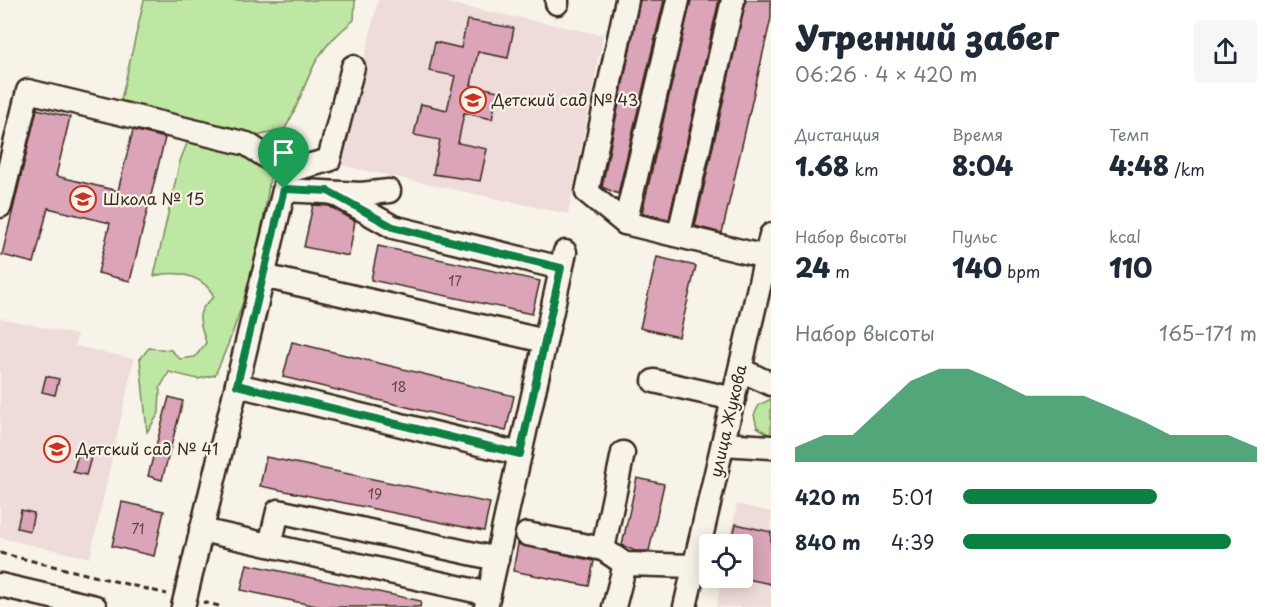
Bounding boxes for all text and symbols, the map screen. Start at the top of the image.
text: Утренний забег [795,11,1059,61]
button: share [1194,20,1257,83]
text: 06:26 · 4 × 420 m [795,59,978,89]
school or university icon: Детский сад № 43 [458,85,488,115]
place label: Детский сад № 43 [491,87,638,111]
text: Дистанция [795,122,880,146]
text: Время [952,122,1003,146]
text: Темп [1109,122,1149,146]
pin [258,127,309,189]
icon: arrive [267,136,300,169]
text: 1.68 [795,146,849,185]
text: 8:04 [952,146,1013,185]
text: 4:48 [1109,146,1169,185]
text: km [849,157,879,181]
text: /km [1169,157,1205,181]
school or university icon: Школа № 15 [68,184,98,214]
place label: Школа № 15 [103,186,204,210]
text: Набор высоты [795,224,907,248]
text: Пульс [952,224,997,248]
text: kcal [1109,224,1141,248]
text: 24 [795,248,830,287]
text: 140 [952,248,1002,287]
text: 110 [1109,248,1152,287]
text: m [830,259,850,283]
text: bpm [1002,259,1040,283]
house number: 17 [448,270,462,291]
text: Набор высоты [795,318,935,348]
text: 165–171 m [1159,318,1257,348]
street label: улица Жукова [702,362,752,479]
house number: 18 [391,376,407,397]
school or university icon: Детский сад № 41 [42,434,72,464]
place label: Детский сад № 41 [75,436,218,460]
text: 420 m [795,482,860,512]
text: 5:01 [891,482,933,512]
house number: 19 [368,483,382,504]
house number: 71 [131,518,145,539]
text: 840 m [795,527,861,557]
text: 4:39 [891,527,934,557]
map controls [699,534,753,588]
button: locate [699,534,753,588]

